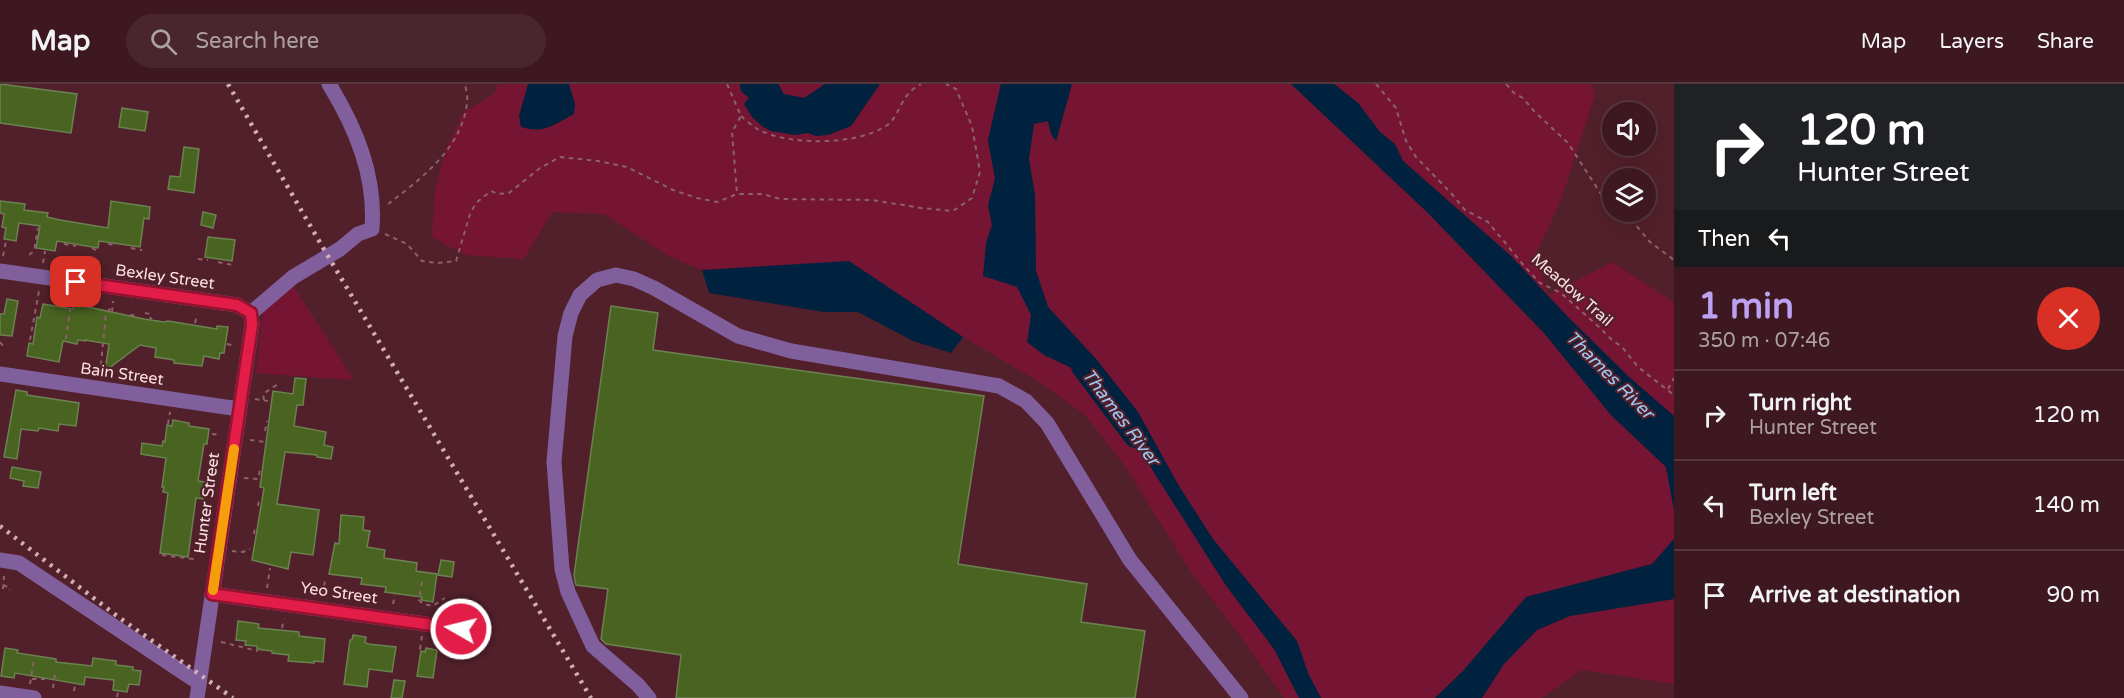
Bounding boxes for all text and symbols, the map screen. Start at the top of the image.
search box [126,14,546,68]
text: Map [30,24,90,58]
icon: search [147,25,180,58]
text: Search here [195,28,319,54]
text: Map [1861,29,1906,54]
text: Layers [1939,29,2004,54]
text: Share [2037,29,2094,54]
map controls [1602,102,1656,222]
button: sound [1602,102,1656,156]
text: 120 m [1797,105,1926,156]
icon: right [1698,108,1776,186]
text: Hunter Street [1797,156,1970,189]
button: layers [1602,168,1656,222]
icon: left [1763,222,1796,255]
text: Then [1698,226,1751,252]
street label: Meadow Trail [1527,249,1617,331]
pin [50,256,101,307]
street label: Bexley Street [114,260,216,294]
icon: arrive [59,265,92,298]
text: 1 min [1698,285,1794,328]
button: close [2037,287,2100,350]
water label: Thames River [1561,326,1660,425]
text: 350 m · 07:46 [1698,329,1830,353]
street label: Bain Street [79,358,165,390]
water label: Thames River [1077,364,1166,472]
text: Turn right [1749,390,1851,416]
icon: right [1698,399,1731,432]
text: 120 m [2033,402,2100,428]
text: Hunter Street [1749,416,1877,440]
street label: Hunter Street [190,451,224,555]
text: Turn left [1749,480,1837,506]
icon: left [1698,489,1731,522]
text: 140 m [2033,492,2100,518]
text: Bexley Street [1749,506,1874,530]
street label: Yeo Street [299,578,379,608]
icon: arrive [1698,579,1731,612]
text: Arrive at destination [1749,582,1960,608]
text: 90 m [2046,582,2100,608]
position arrow [429,597,493,661]

